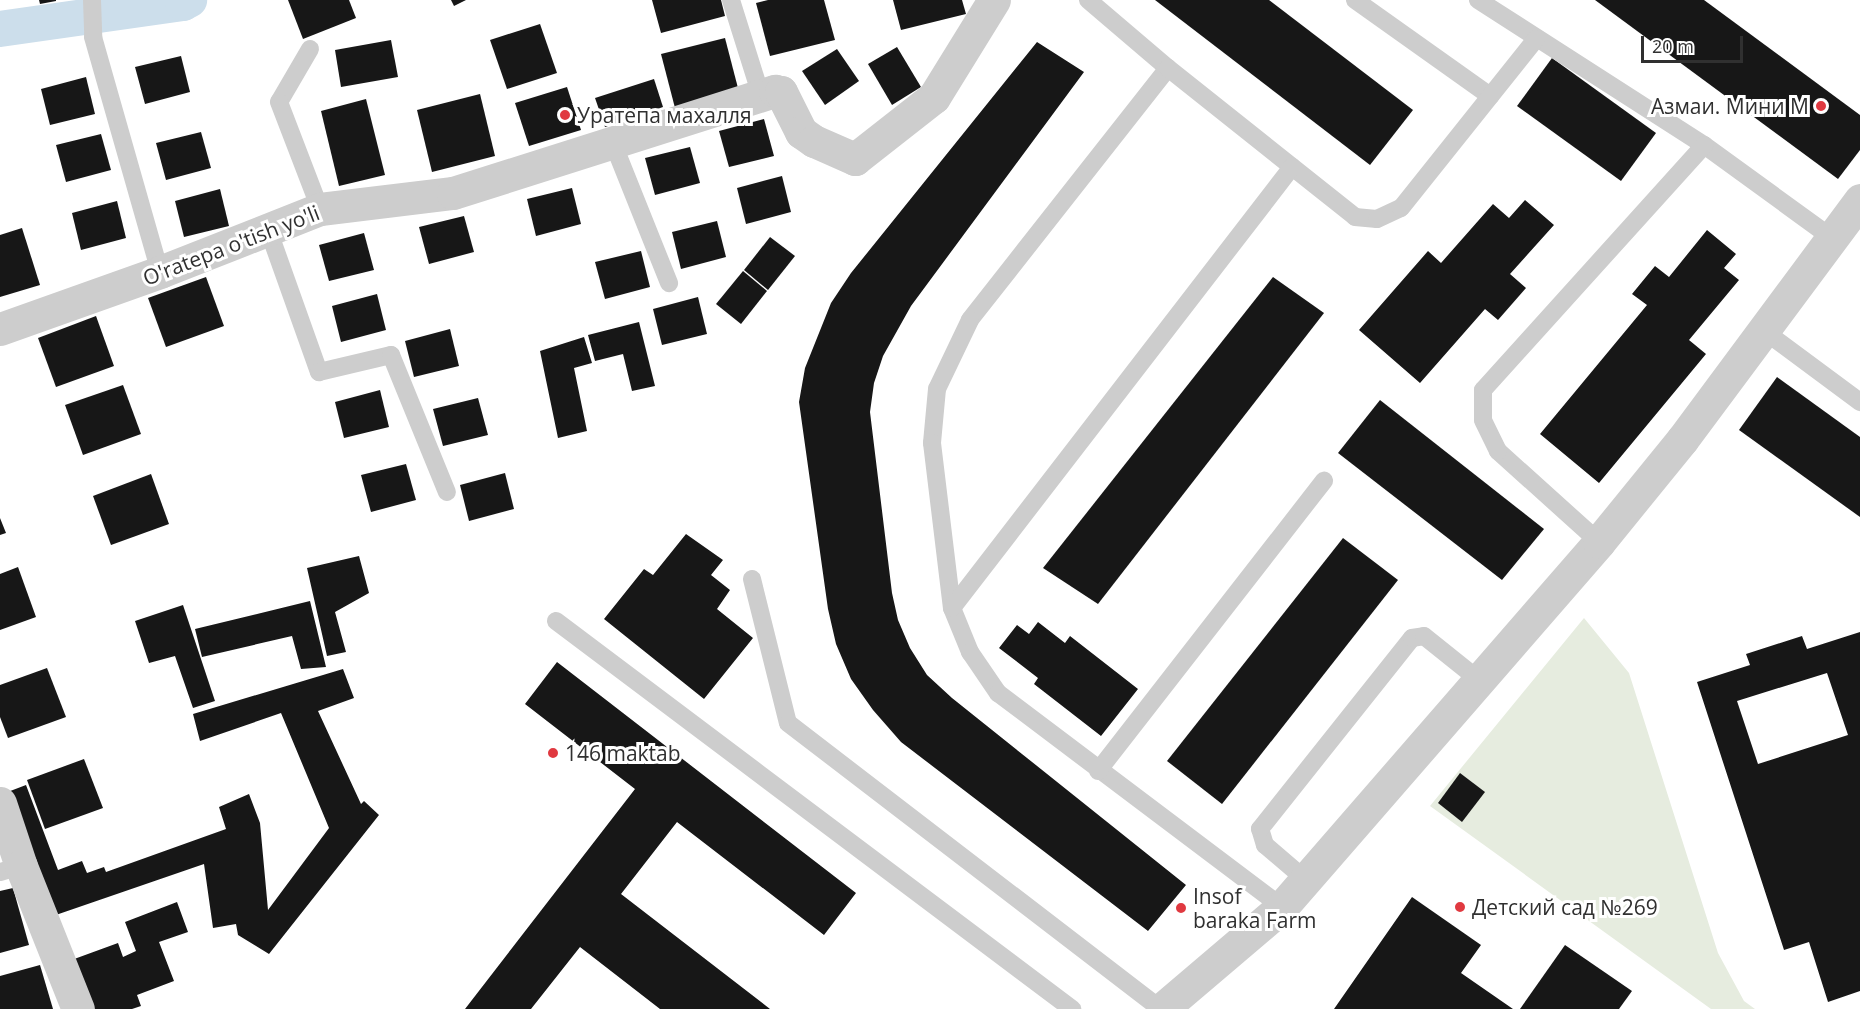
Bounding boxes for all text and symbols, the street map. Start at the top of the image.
scale bar [1644,24,1746,62]
text: 20 m [1652,34,1694,58]
place label: Азмаи. Мини М [1651,93,1809,119]
marker: Азмаи. Мини М [1814,99,1828,113]
place label: Уратепа махалля [577,102,752,128]
marker: Уратепа махалля [558,108,572,122]
street label: O'ratepa o'tish yo'li [139,200,323,290]
place label: 146 maktab [565,740,681,766]
marker: 146 maktab [546,746,560,760]
place label: Insof baraka Farm [1193,883,1316,933]
place label: Детский сад №269 [1472,894,1658,920]
marker: Детский сад №269 [1453,900,1467,914]
marker: Insof baraka Farm [1174,901,1188,915]

